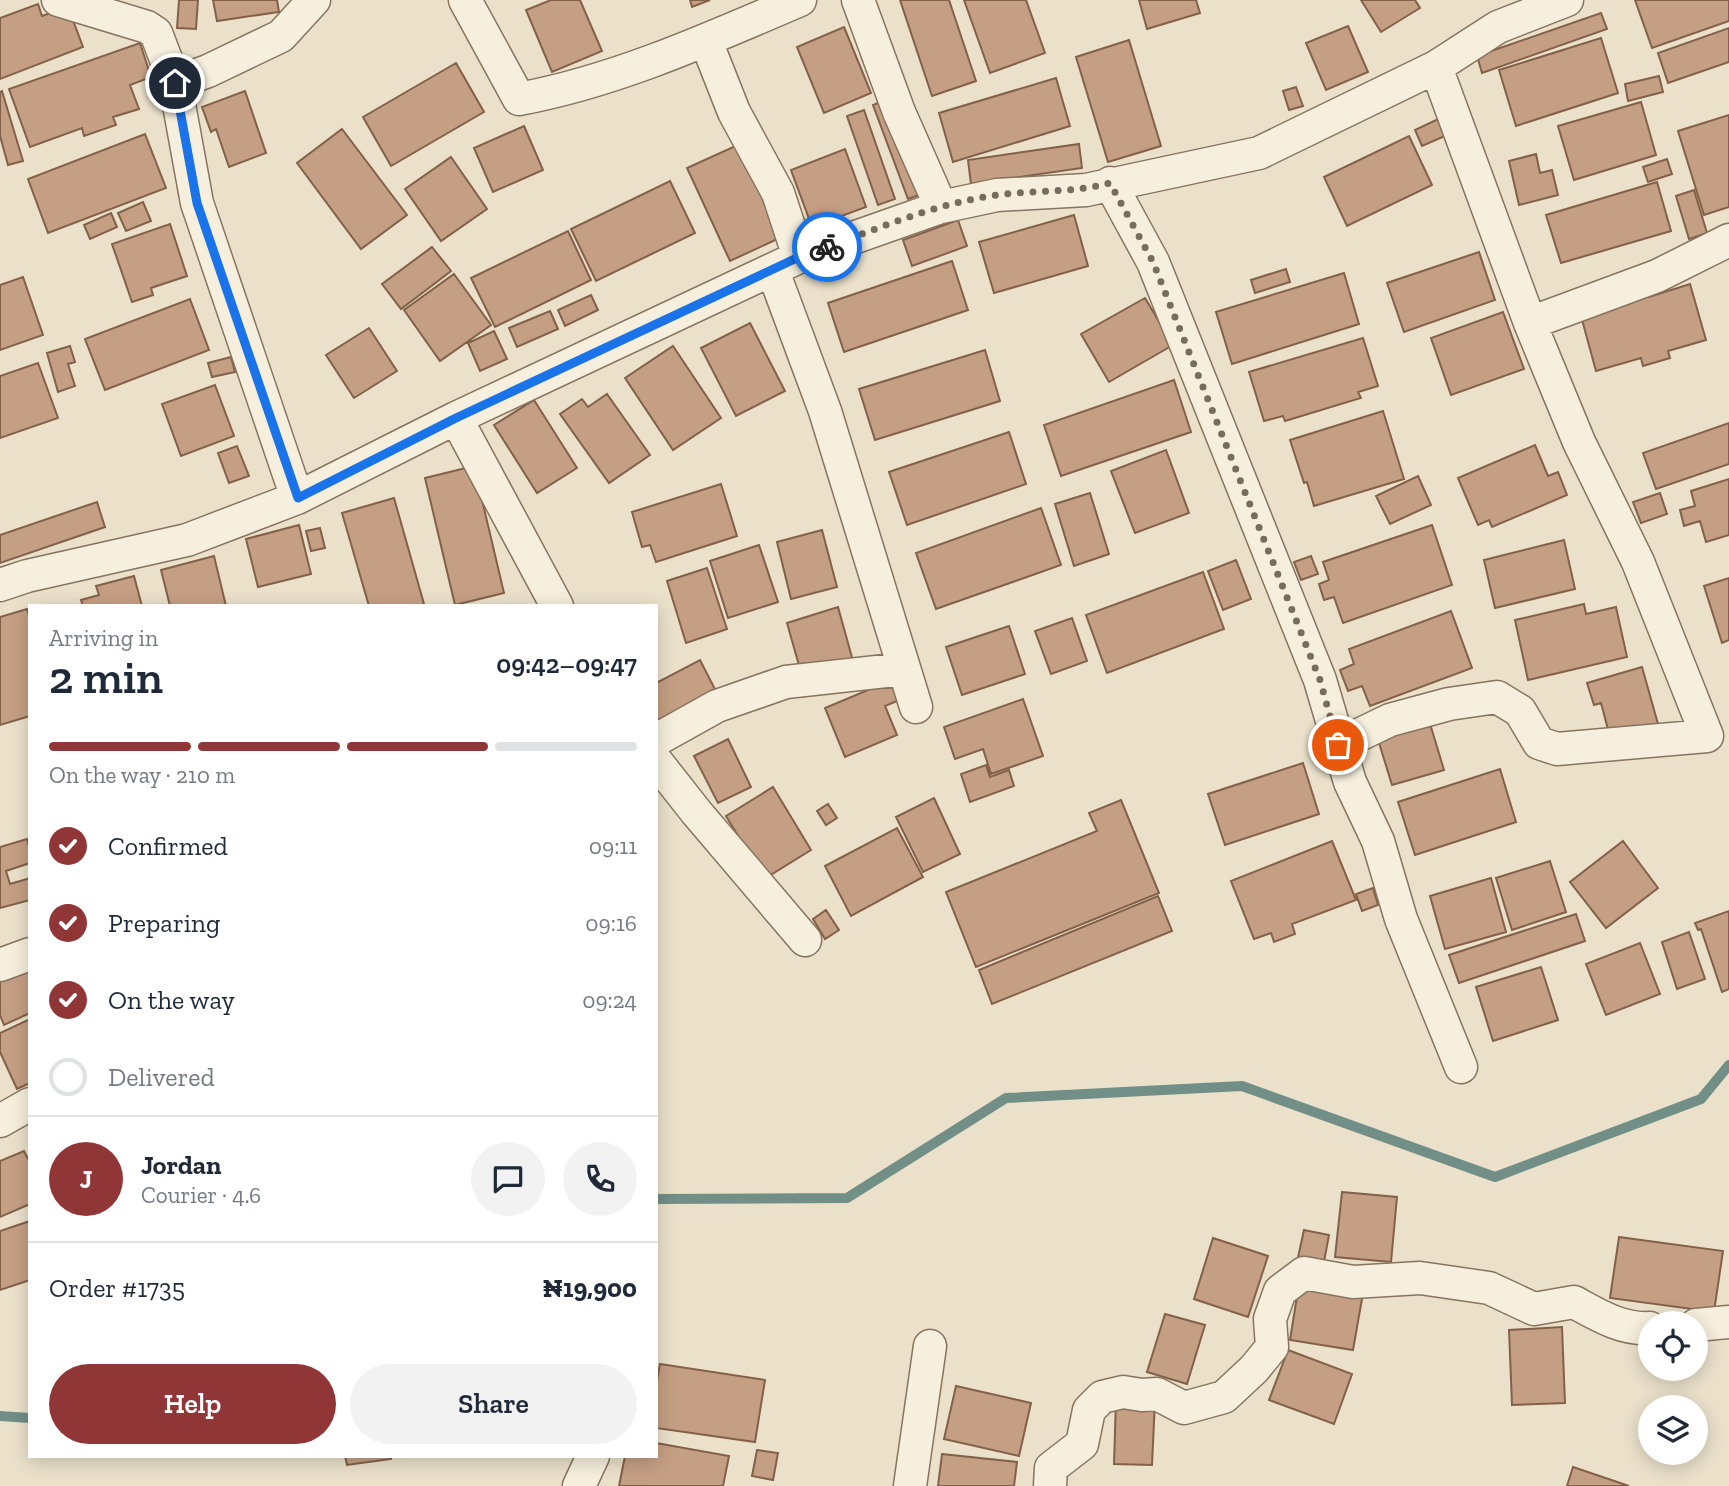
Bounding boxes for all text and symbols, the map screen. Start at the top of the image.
pin [145,53,205,113]
icon: home [156,64,194,102]
courier [792,212,862,282]
icon: bike [808,228,846,266]
text: Arriving in [49,624,158,652]
text: 09:42–09:47 [496,648,637,680]
text: 2 min [49,650,163,705]
pin [1308,715,1368,775]
icon: bag [1319,726,1357,764]
text: On the way · 210 m [49,761,235,789]
icon: check [49,827,87,865]
text: Confirmed [108,830,228,862]
text: 09:11 [589,832,637,860]
icon: check [49,904,87,942]
text: Preparing [108,907,220,939]
text: 09:16 [585,909,637,937]
icon: check [49,981,87,1019]
text: On the way [108,984,235,1016]
text: 09:24 [582,986,637,1014]
text: Delivered [108,1061,215,1093]
button: chat [471,1142,545,1216]
button: phone [563,1142,637,1216]
text: Jordan [141,1149,221,1181]
text: J [80,1163,92,1195]
text: Courier · 4.6 [141,1181,261,1209]
text: Order #1735 [49,1272,185,1304]
text: ₦19,900 [543,1272,637,1304]
map controls [1638,1311,1708,1465]
button: locate [1638,1311,1708,1381]
button: Help [49,1364,336,1444]
button: Share [350,1364,637,1444]
button: layers [1638,1395,1708,1465]

